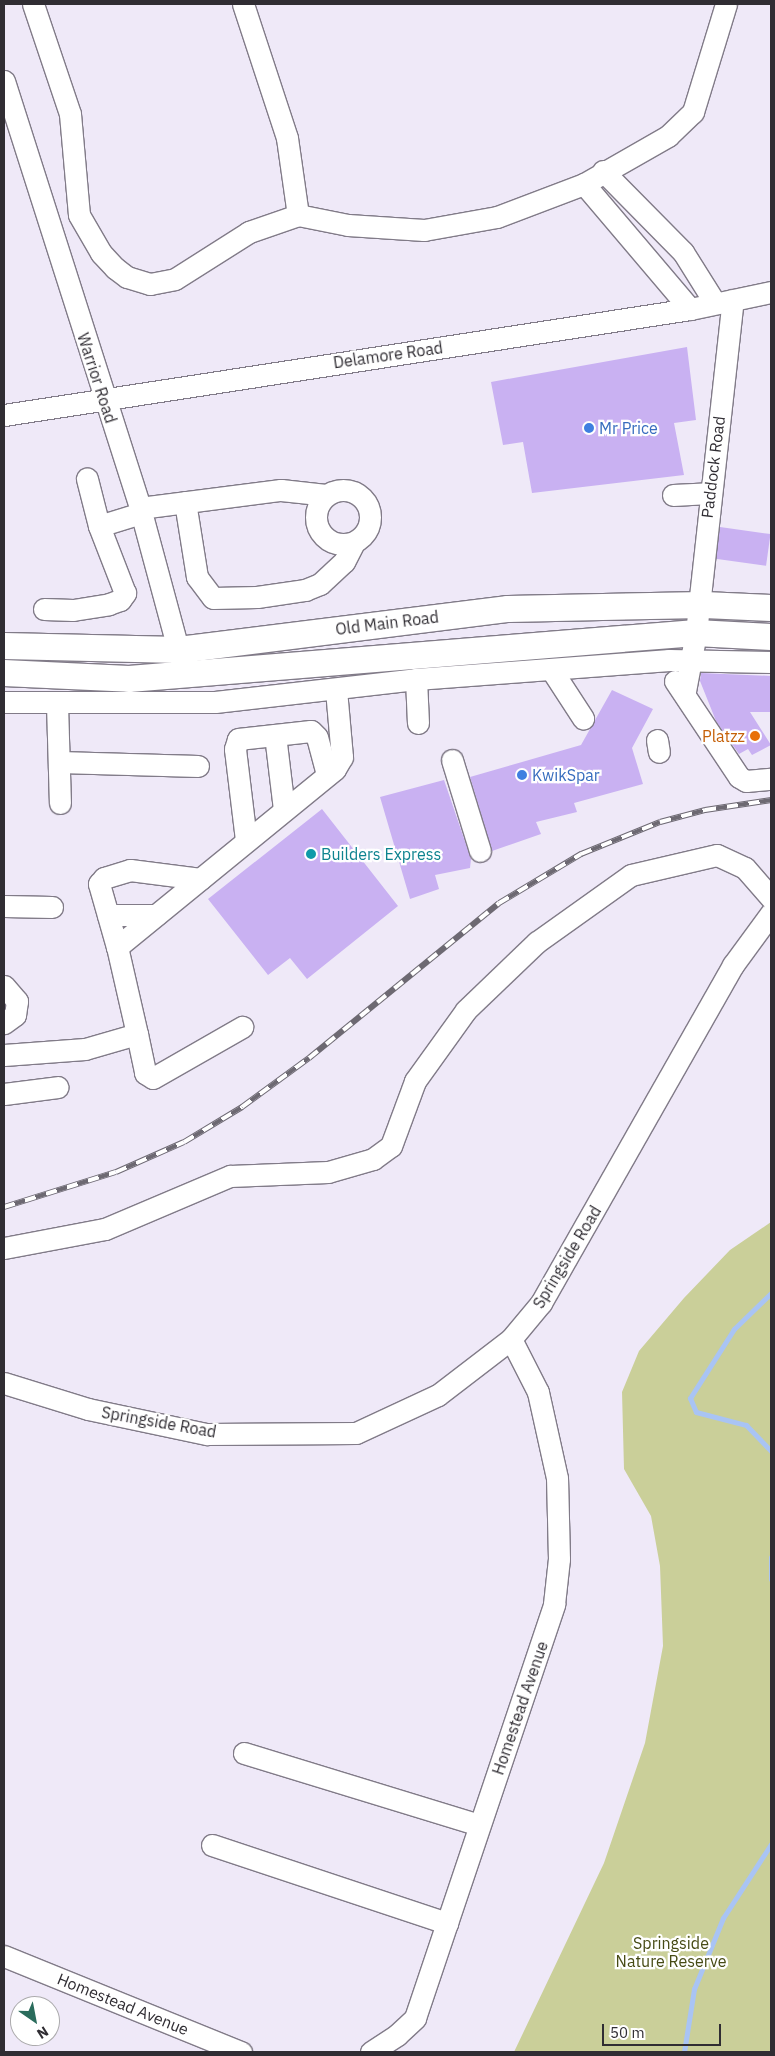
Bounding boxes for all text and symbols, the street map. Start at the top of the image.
street label: Warrior Road [73,330,121,426]
street label: Delamore Road [332,338,444,372]
street label: Paddock Road [697,415,729,519]
place label: Mr Price [599,418,658,438]
marker: Mr Price [583,422,595,434]
street label: Old Main Road [334,607,440,639]
place label: Platzz [702,726,745,746]
marker: Platzz [749,730,761,742]
place label: KwikSpar [532,765,600,785]
marker: KwikSpar [516,769,528,781]
place label: Builders Express [321,844,441,864]
marker: Builders Express [305,848,317,860]
street label: Springside Road [529,1202,605,1312]
street label: Springside Road [100,1402,218,1442]
street label: Homestead Avenue [488,1639,552,1777]
park label: Springside Nature Reserve [616,1933,726,1971]
street label: Homestead Avenue [54,1969,192,2039]
north arrow [10,1996,60,2046]
scale bar [605,2014,724,2046]
text: N [33,2022,52,2043]
text: 50 m [610,2023,645,2042]

